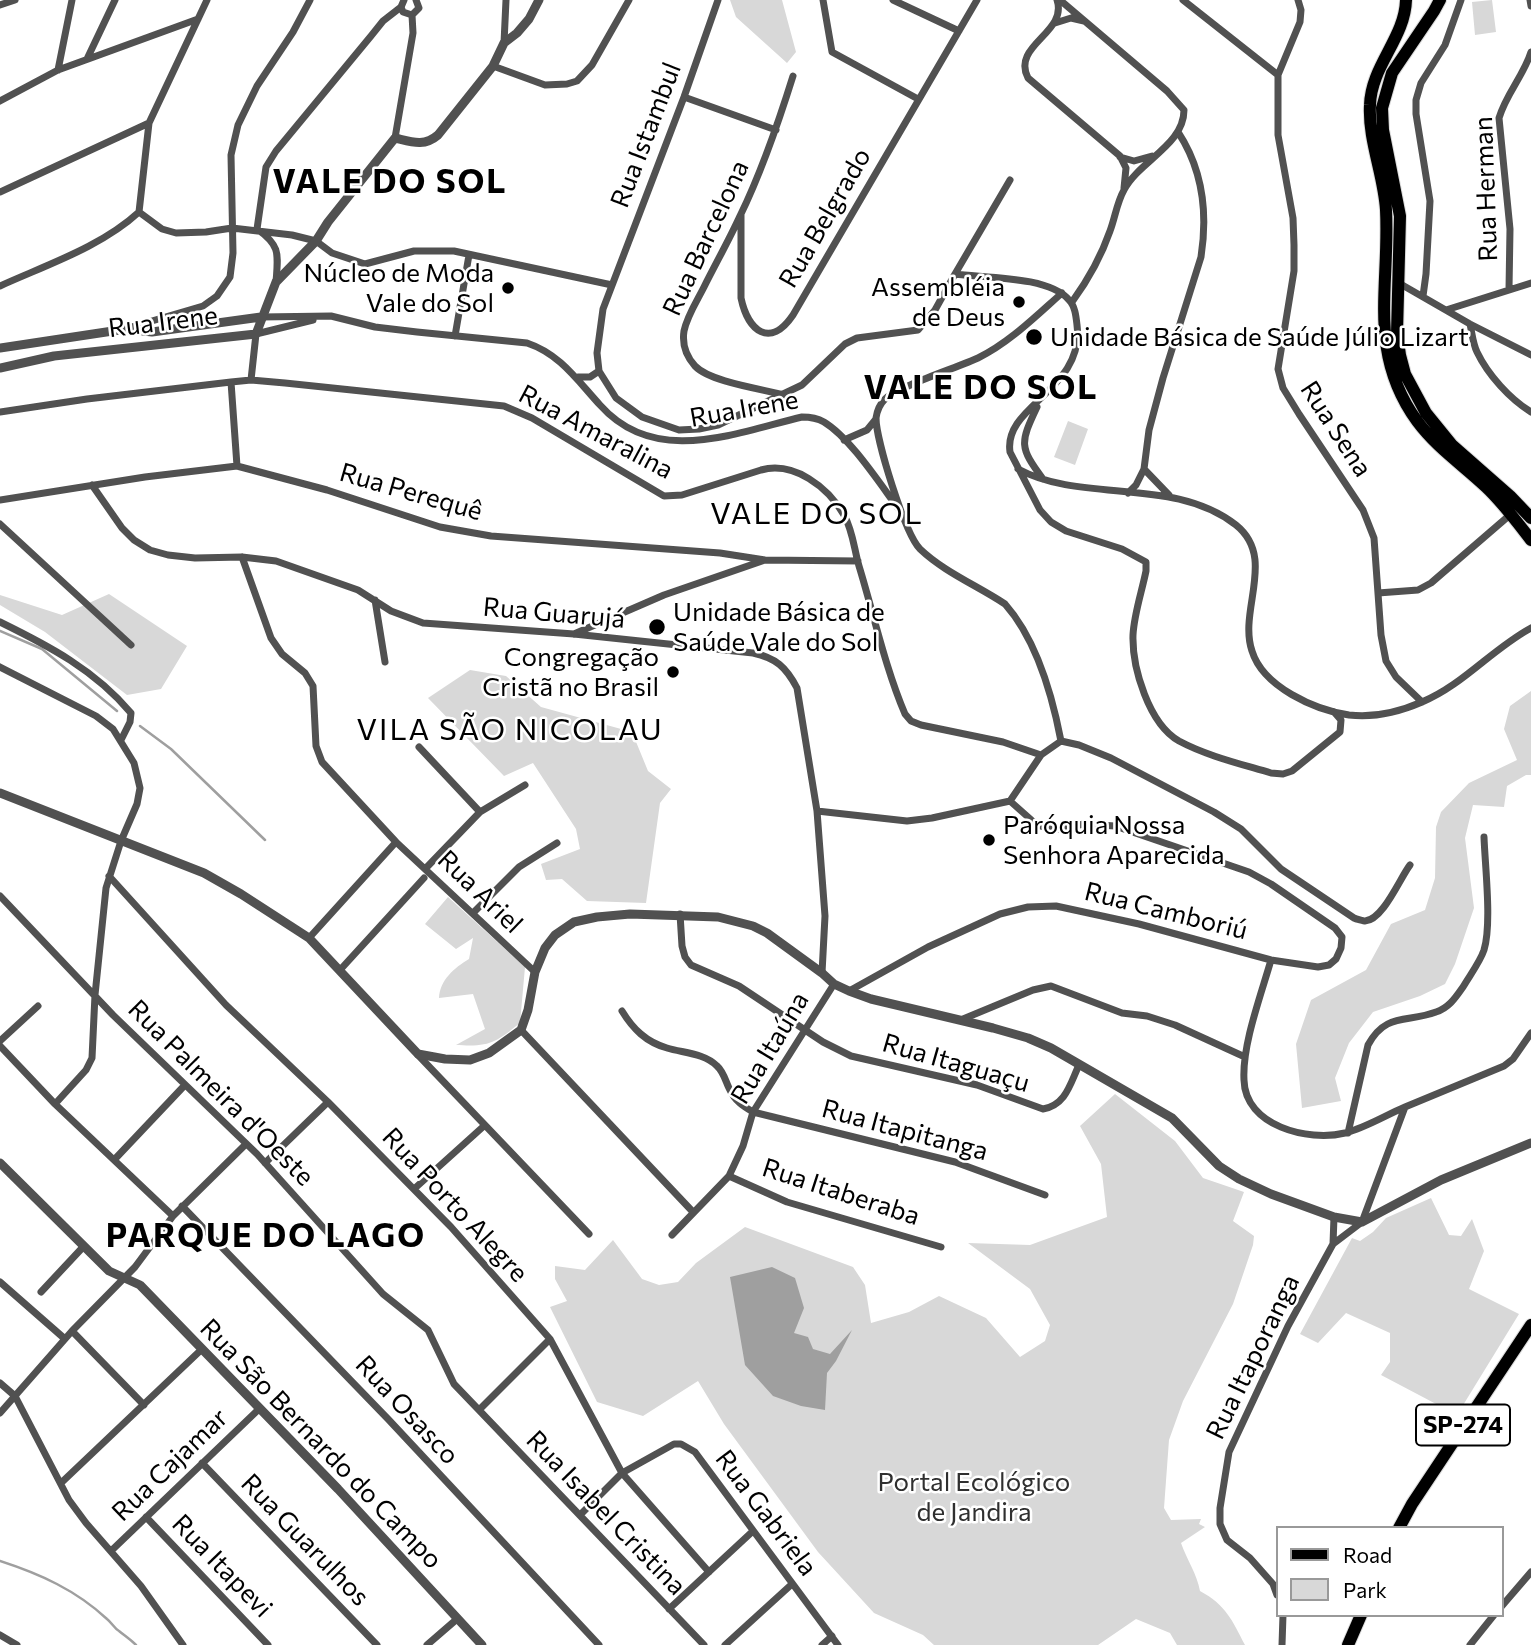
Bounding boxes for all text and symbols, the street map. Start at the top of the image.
street label: Rua Istambul [604,58,688,212]
street label: Rua Herman [1468,116,1504,262]
street label: Rua Belgrado [773,143,877,293]
street label: Rua Barcelona [656,155,756,321]
district label: VALE DO SOL [274,162,506,202]
place label: Núcleo de Moda Vale do Sol [304,257,494,318]
place label: Assembléia de Deus [871,271,1005,332]
marker: Núcleo de Moda Vale do Sol [500,280,516,296]
marker: Assembléia de Deus [1011,294,1027,310]
street label: Rua Irene [107,300,219,344]
place label: Unidade Básica de Saúde Júlio Lizart [1050,321,1469,353]
marker: Unidade Básica de Saúde Júlio Lizart [1024,327,1044,347]
district label: VALE DO SOL [865,368,1097,408]
street label: Rua Sena [1294,375,1378,483]
street label: Rua Amaralina [514,378,678,486]
street label: Rua Irene [687,384,801,434]
street label: Rua Perequê [336,457,486,527]
district label: VALE DO SOL [712,496,922,532]
street label: Rua Guarujá [482,591,626,635]
place label: Unidade Básica de Saúde Vale do Sol [673,596,885,658]
marker: Unidade Básica de Saúde Vale do Sol [647,617,667,637]
place label: Congregação Cristã no Brasil [482,641,659,702]
marker: Congregação Cristã no Brasil [665,664,681,680]
district label: VILA SÃO NICOLAU [358,712,662,748]
place label: Paróquia Nossa Senhora Aparecida [1003,809,1225,870]
marker: Paróquia Nossa Senhora Aparecida [981,832,997,848]
street label: Rua Ariel [431,844,529,940]
street label: Rua Camboriú [1081,876,1251,946]
street label: Rua Itaúna [724,986,816,1110]
street label: Rua Palmeira d'Oeste [122,994,320,1192]
street label: Rua Itaguaçu [879,1027,1033,1099]
street label: Rua Itapitanga [819,1093,991,1167]
street label: Rua Porto Alegre [376,1122,534,1288]
street label: Rua Itaberaba [758,1152,924,1232]
district label: PARQUE DO LAGO [108,1216,424,1256]
street label: Rua Itaporanga [1200,1270,1306,1444]
street label: Rua São Bernardo do Campo [193,1313,449,1575]
street label: Rua Osasco [349,1349,465,1471]
street label: Rua Cajamar [106,1402,234,1528]
road number: SP-274 [1416,1405,1510,1446]
street label: Rua Isabel Cristina [520,1424,692,1602]
street label: Rua Gabriela [709,1444,823,1582]
park label: Portal Ecológico de Jandira [878,1466,1070,1528]
street label: Rua Guarulhos [234,1468,376,1612]
street label: Rua Itapevi [165,1508,279,1624]
legend [1276,1526,1503,1617]
text: Road [1343,1542,1392,1567]
text: Park [1343,1577,1387,1602]

